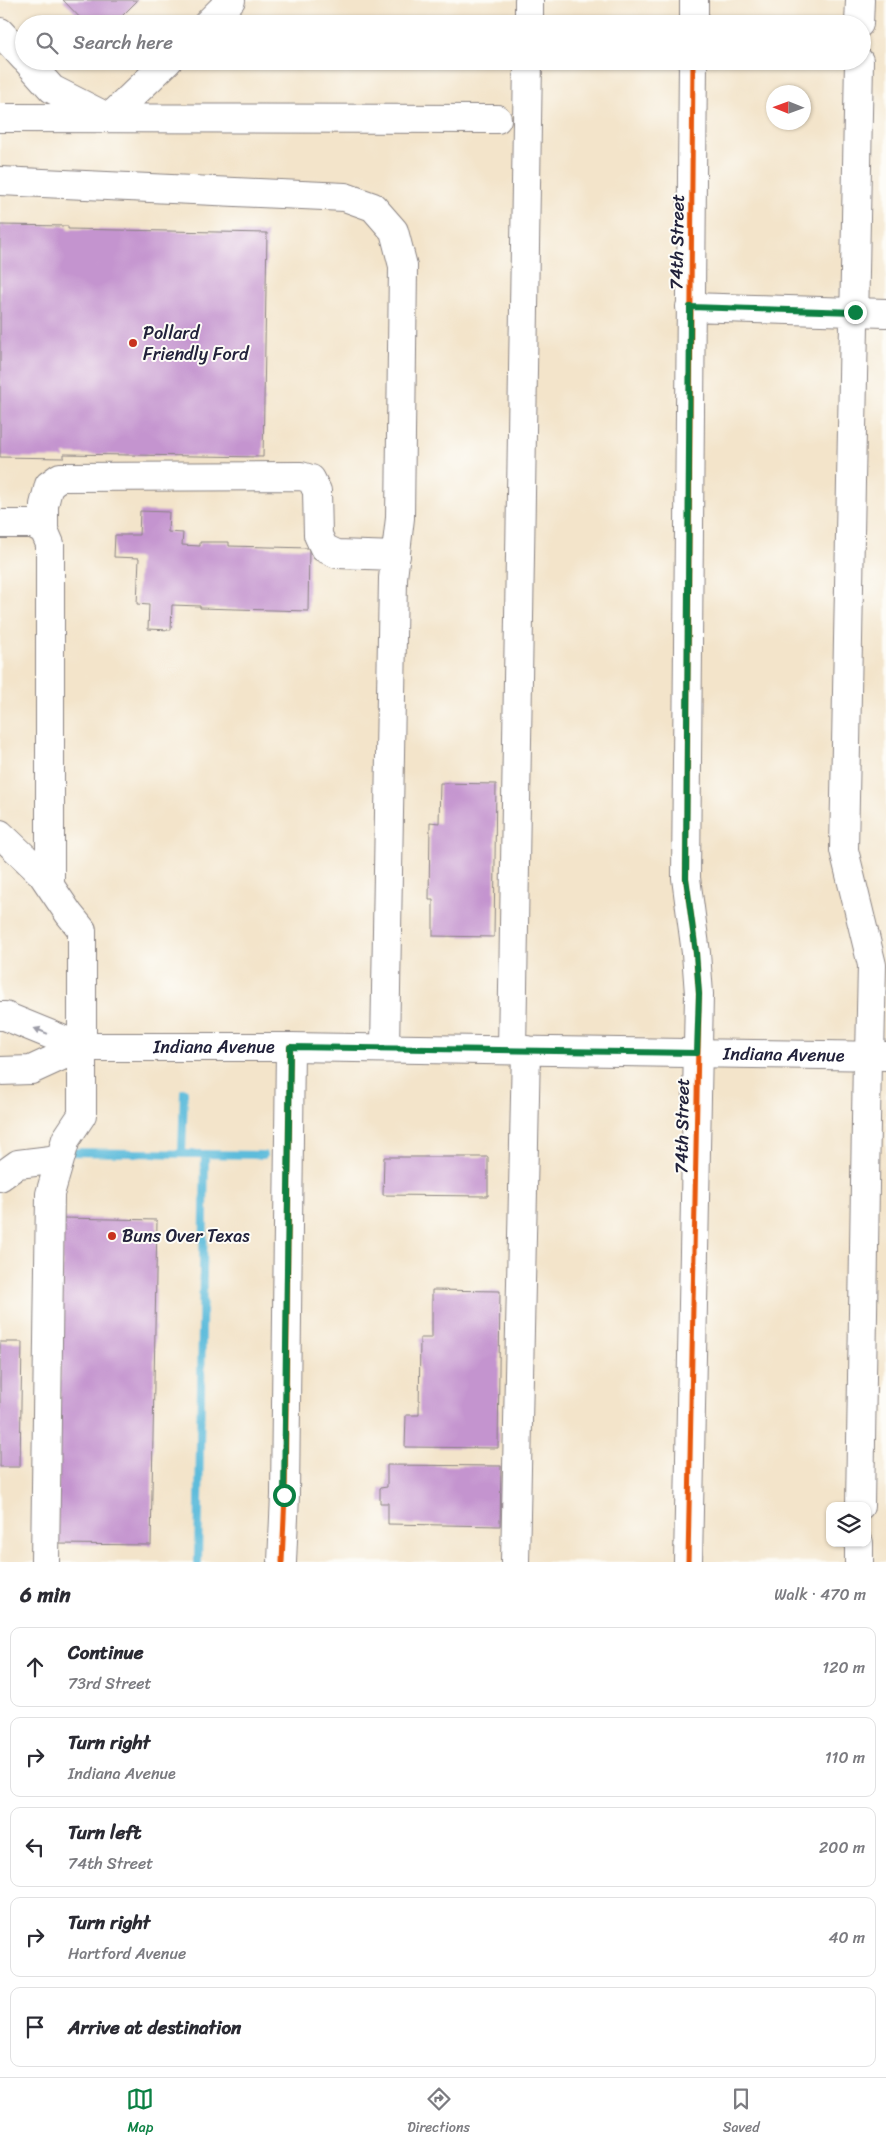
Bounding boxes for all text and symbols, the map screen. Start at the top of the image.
search box [15,15,871,70]
text: Search here [73,26,173,59]
icon: search [33,29,61,57]
north arrow [766,85,811,130]
street label: 74th Street [660,194,694,290]
route end [844,301,867,324]
place label: Pollard Friendly Ford [143,317,250,370]
marker: Pollard Friendly Ford [127,337,139,349]
one-way arrow [34,1026,48,1034]
street label: Indiana Avenue [152,1031,275,1063]
street label: Indiana Avenue [722,1038,845,1071]
street label: 74th Street [665,1078,699,1174]
place label: Buns Over Texas [122,1220,250,1252]
marker: Buns Over Texas [106,1230,118,1242]
route start [273,1484,296,1507]
map controls [826,1502,871,1547]
button: layers [826,1502,871,1547]
text: 6 min [20,1576,71,1614]
text: Walk · 470 m [774,1580,866,1609]
text: Continue [68,1636,144,1669]
icon: ahead [21,1653,49,1681]
text: 120 m [822,1653,865,1682]
text: 73rd Street [68,1669,152,1698]
text: Turn right [68,1726,150,1759]
icon: right [21,1743,49,1771]
text: 110 m [825,1743,865,1772]
text: Indiana Avenue [68,1759,176,1788]
text: Turn left [68,1816,141,1849]
icon: left [21,1833,49,1861]
text: 200 m [819,1833,865,1862]
text: 74th Street [68,1849,153,1878]
text: Turn right [68,1906,150,1939]
icon: right [21,1923,49,1951]
text: 40 m [828,1923,865,1952]
text: Hartford Avenue [68,1939,186,1968]
text: Arrive at destination [68,2011,241,2044]
icon: arrive [21,2013,49,2041]
tab: Map [126,2085,154,2140]
tab: Directions [407,2085,470,2140]
tab: Saved [723,2085,760,2140]

